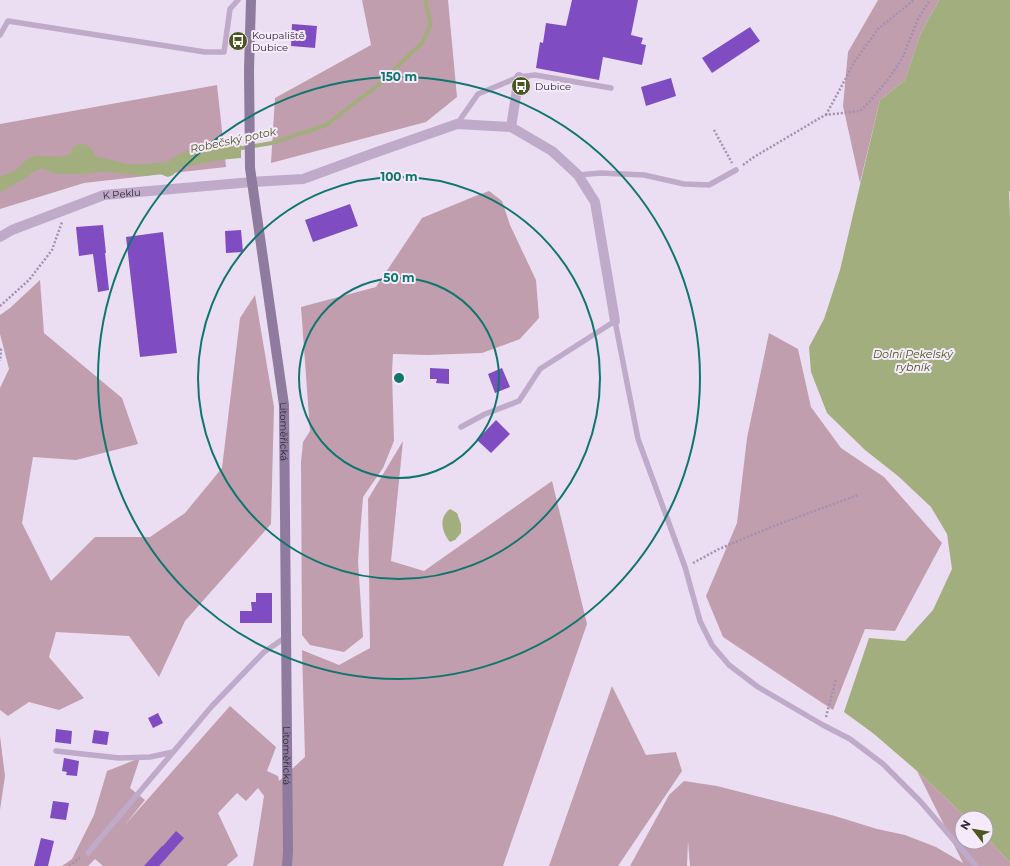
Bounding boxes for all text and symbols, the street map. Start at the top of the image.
place label: Koupaliště Dubice [252,29,305,54]
bus stop icon: Koupaliště Dubice [227,30,249,52]
text: 150 m [381,69,417,84]
bus stop icon: Dubice [510,75,532,97]
place label: Dubice [535,80,571,93]
water label: Robečský potok [189,124,278,156]
text: 100 m [381,169,417,184]
street label: K Peklu [102,185,141,202]
text: 50 m [383,270,415,285]
water label: Dolní Pekelský rybník [873,347,954,374]
centre of rings [392,371,406,385]
street label: Litoměřická [277,401,291,461]
street label: Litoměřická [280,726,294,785]
north arrow [954,810,994,850]
text: N [957,817,974,832]

